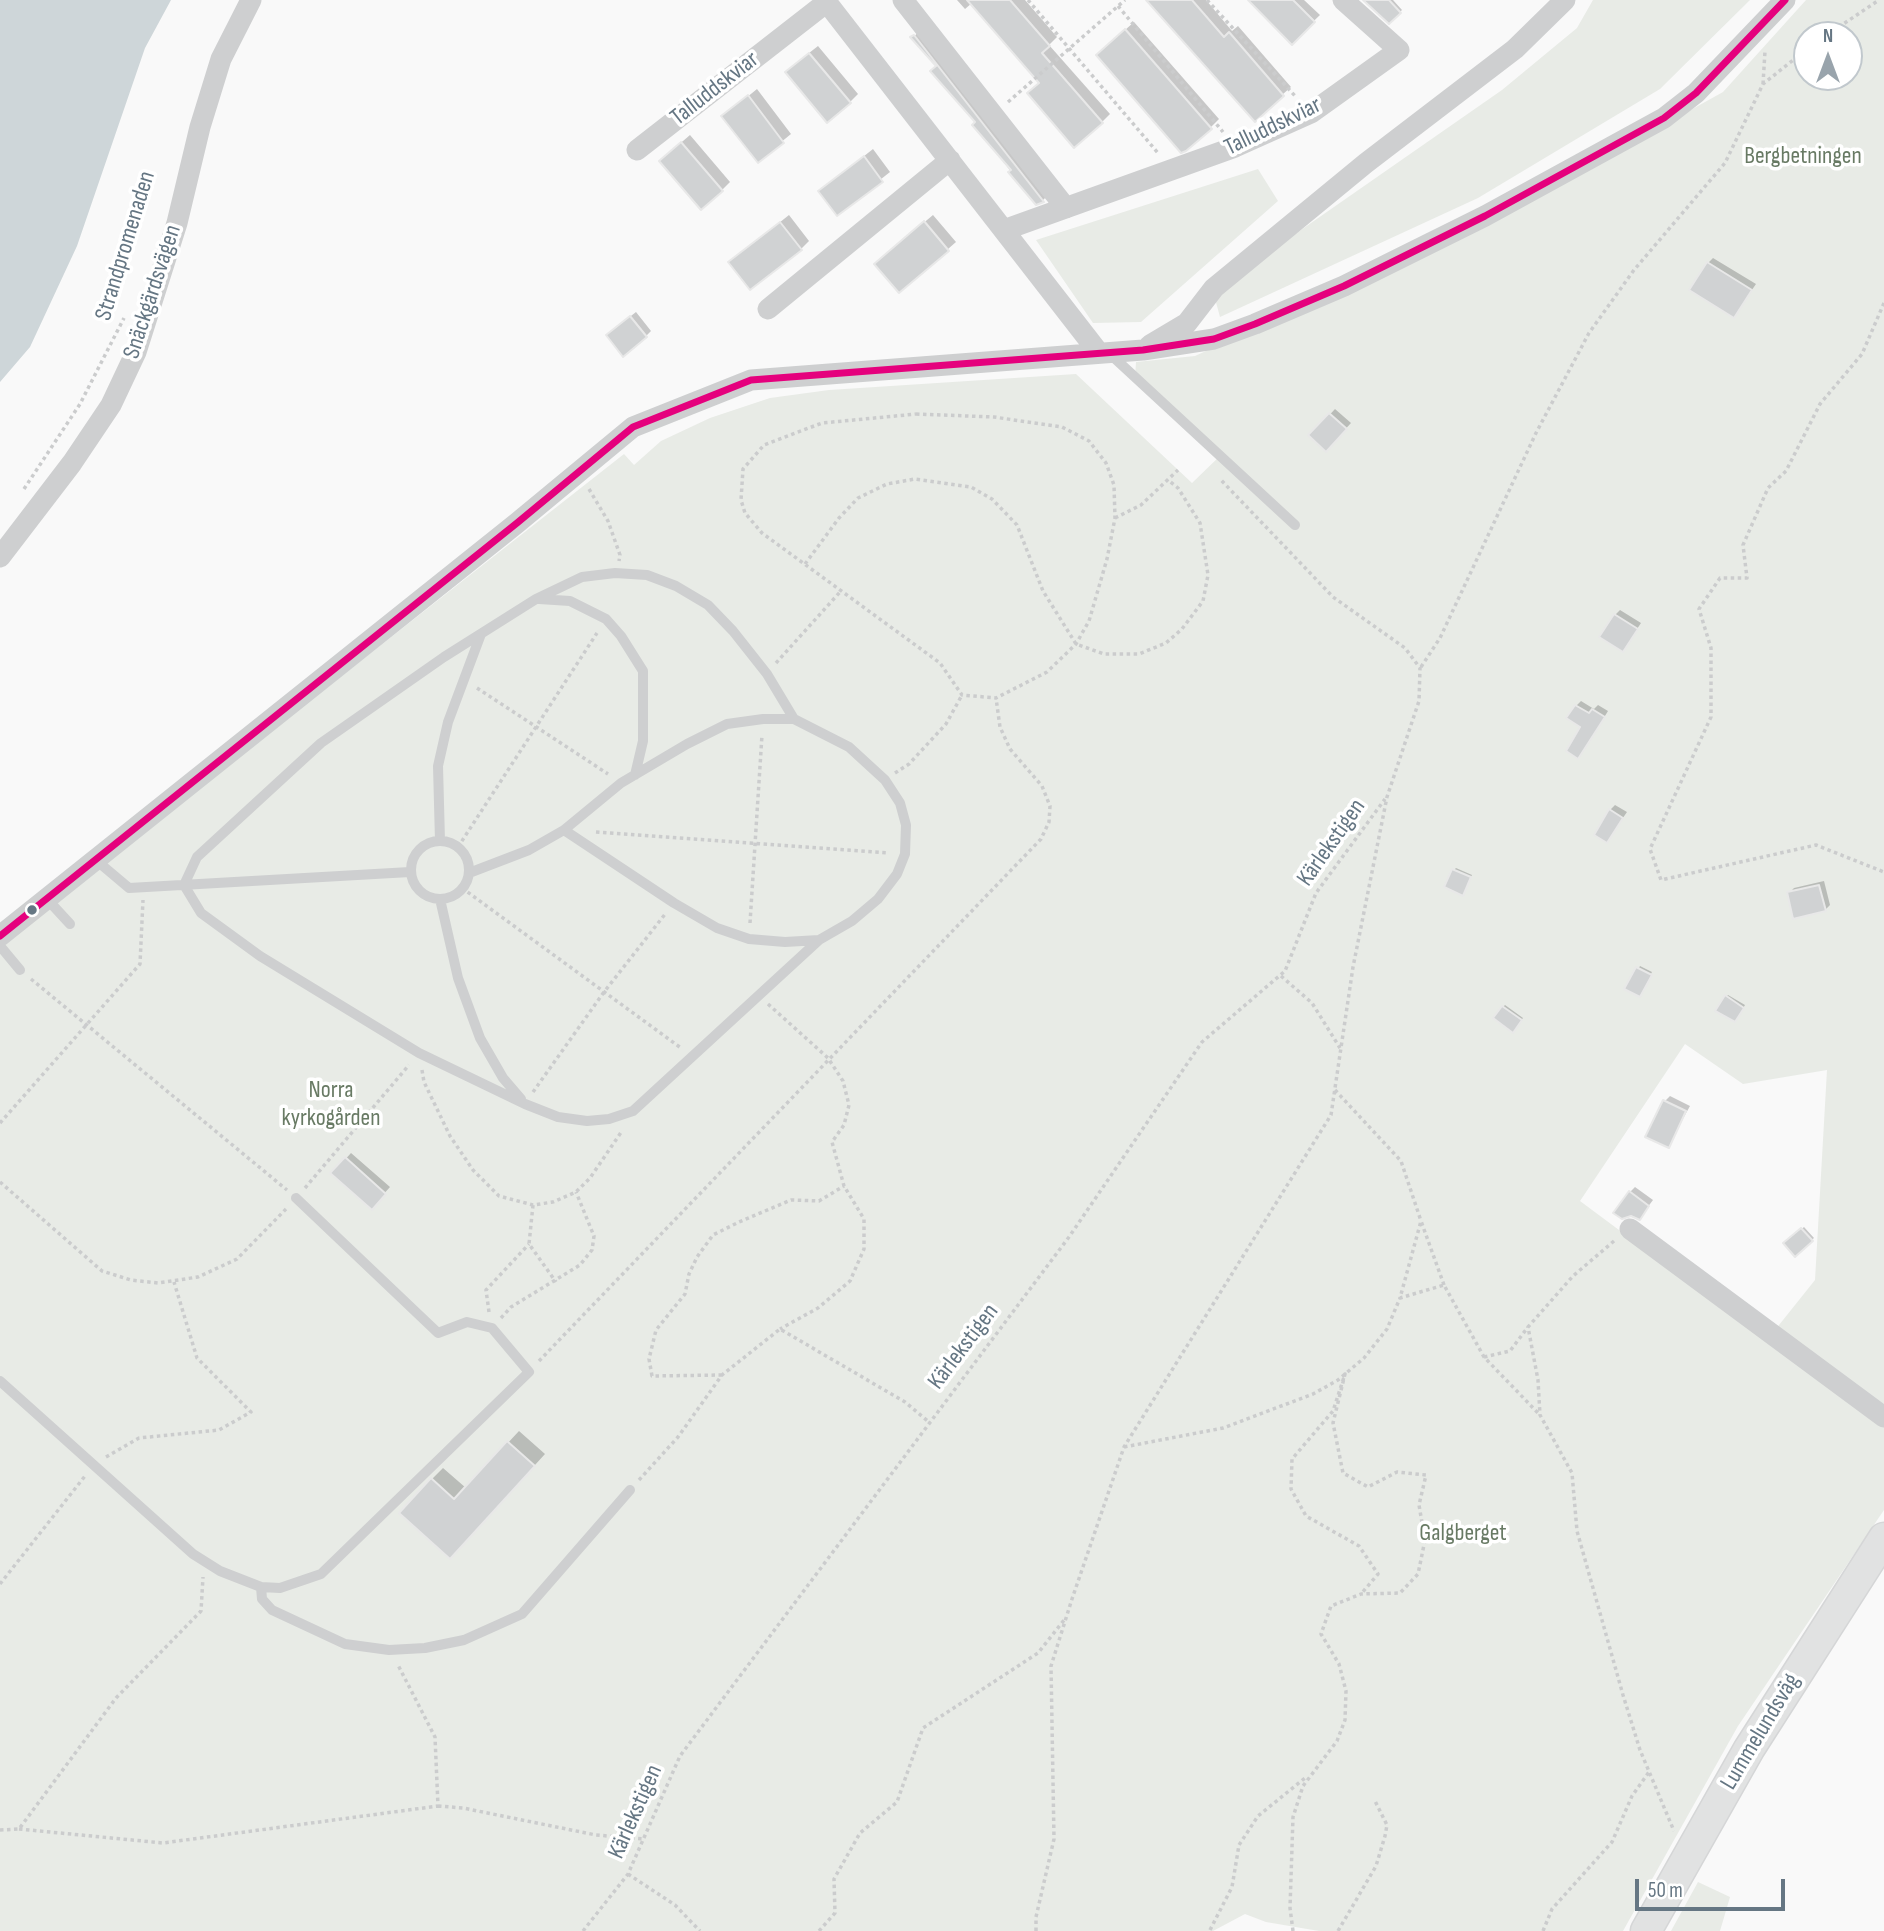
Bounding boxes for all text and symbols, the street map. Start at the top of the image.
north arrow [1793,21,1863,91]
text: N [1823,25,1833,48]
street label: Talluddskviar [665,46,765,132]
street label: Talluddskviar [1220,91,1326,163]
park label: Bergbetningen [1744,143,1862,171]
street label: Strandpromenaden [90,168,162,324]
street label: Snäckgärdsvägen [118,221,188,363]
street label: Kärlekstigen [1292,794,1372,892]
unlabelled marker [25,903,39,917]
park label: Norra kyrkogården [282,1077,380,1133]
street label: Kärlekstigen [923,1299,1005,1395]
park label: Galgberget [1419,1520,1507,1548]
street label: Lummelundsväg [1715,1669,1807,1795]
street label: Kärlekstigen [603,1761,669,1863]
scale bar [1639,1864,1790,1908]
text: 50 m [1648,1878,1683,1903]

